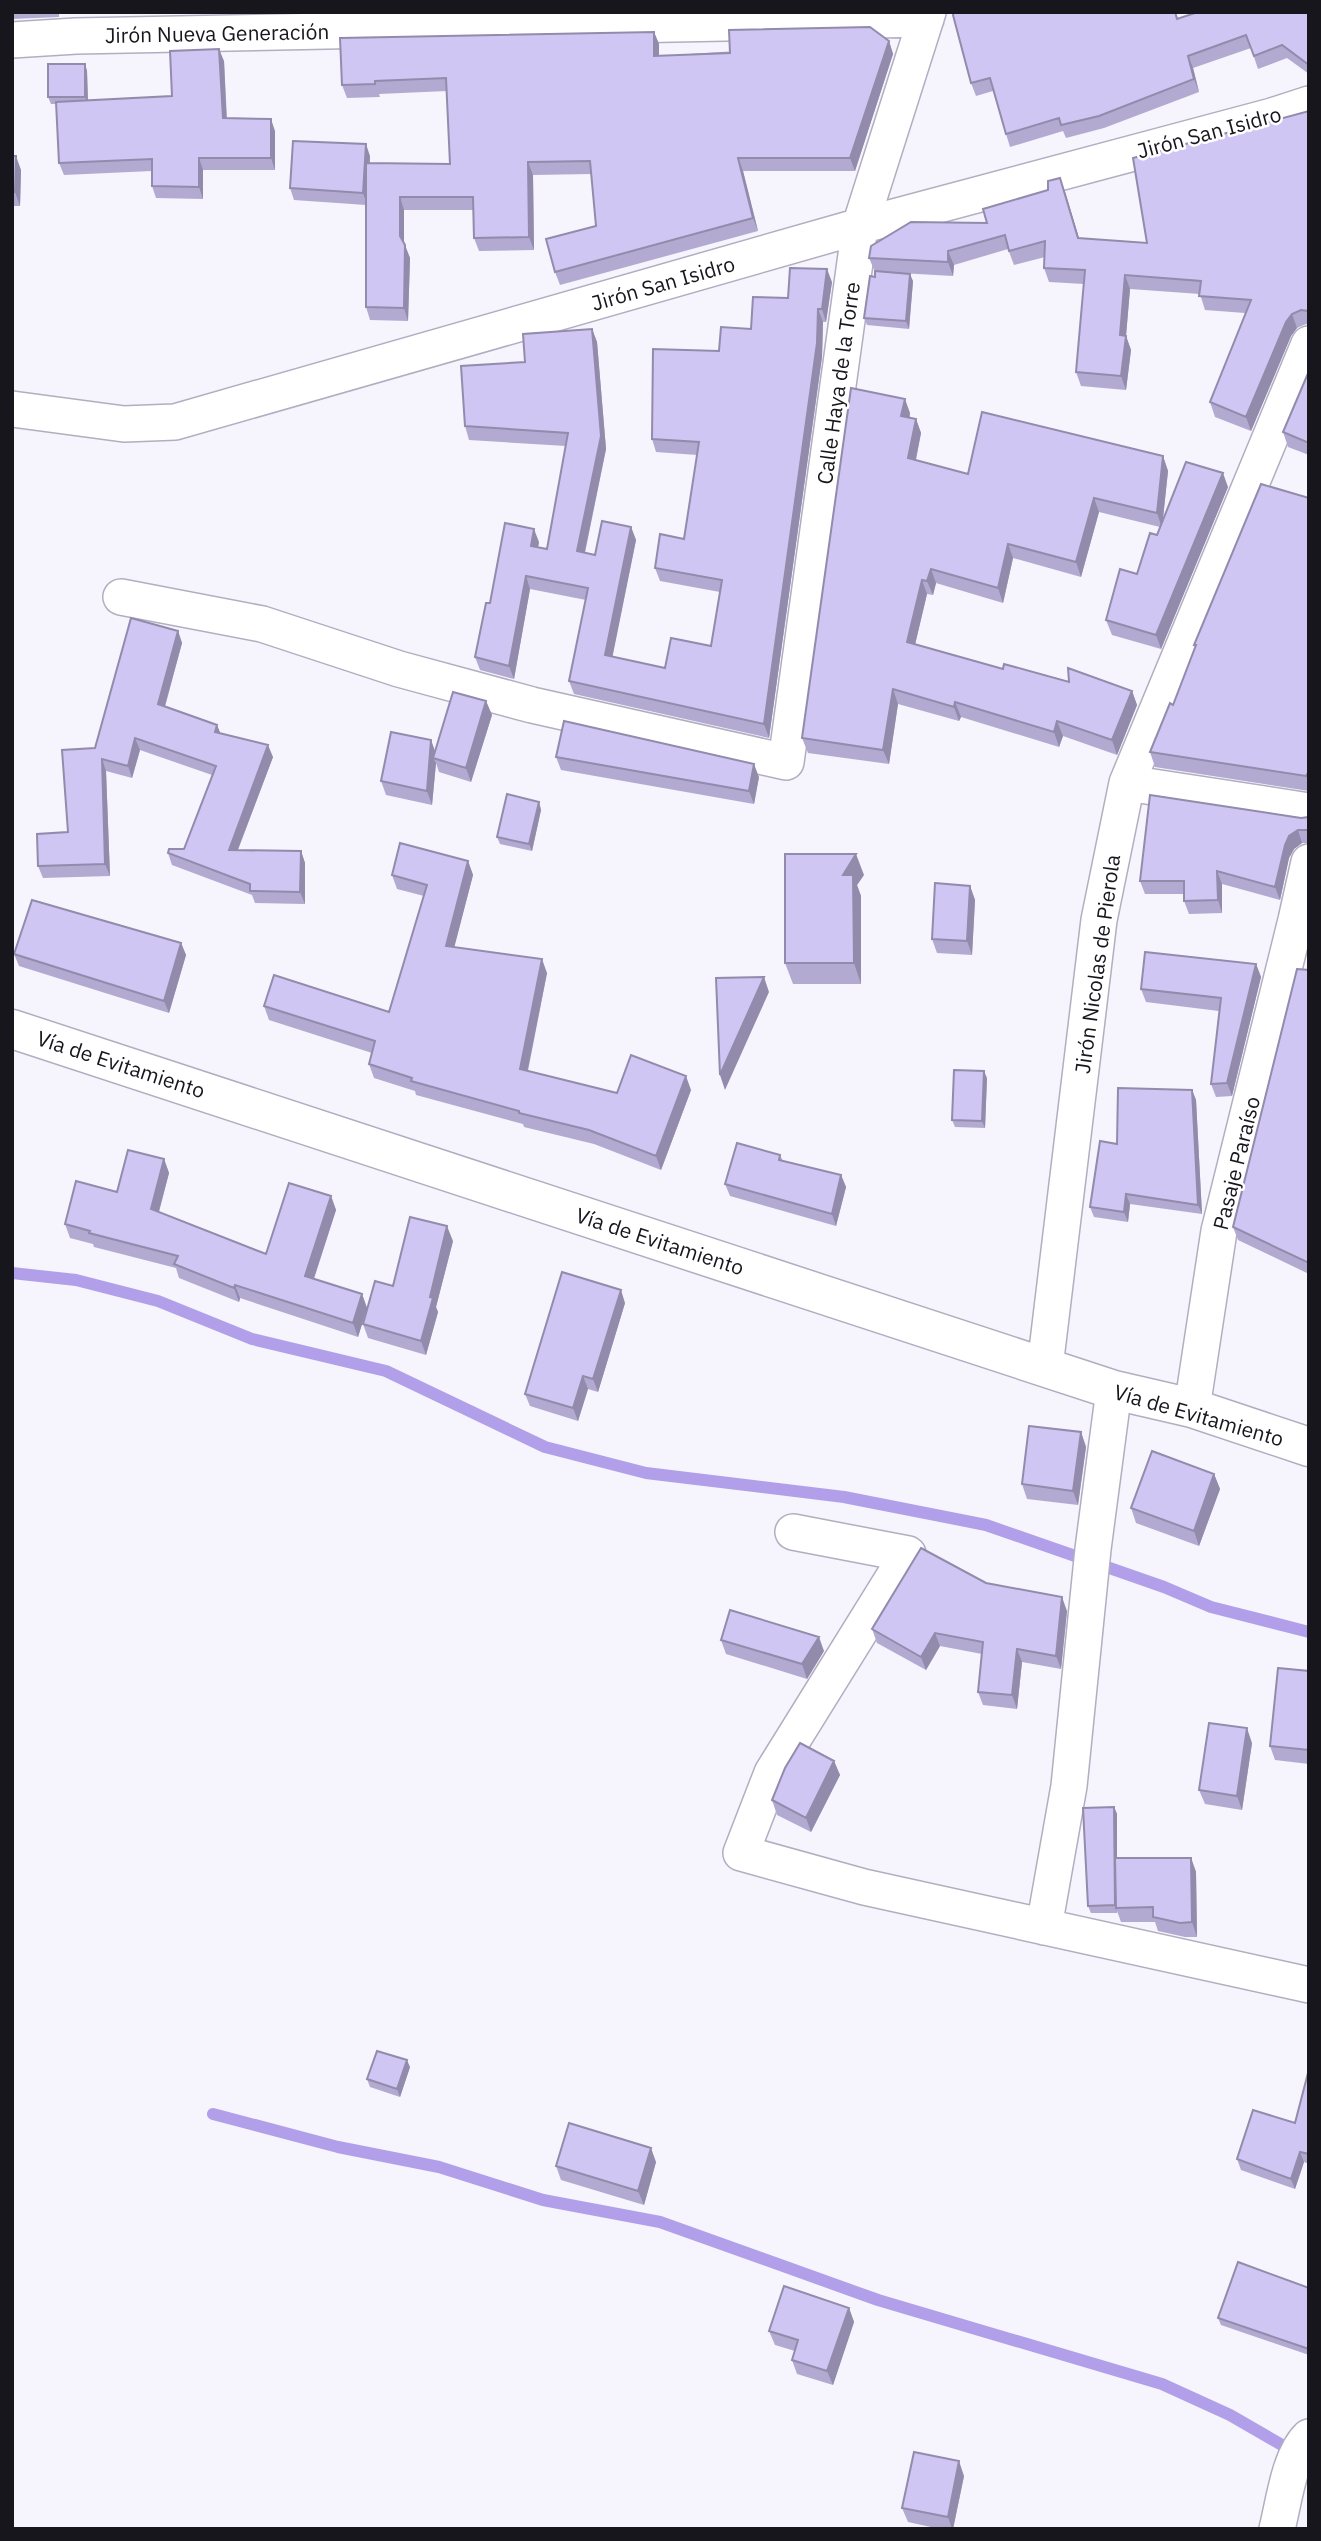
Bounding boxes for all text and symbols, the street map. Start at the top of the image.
street label: Jirón Nueva Generación [104,17,330,49]
street label: Jirón San Isidro [1134,99,1284,165]
street label: Jirón San Isidro [588,249,738,317]
street label: Calle Haya de la Torre [810,280,866,486]
street label: Jirón Nicolas de Pierola [1068,853,1126,1075]
street label: Vía de Evitamiento [33,1024,209,1104]
street label: Pasaje Paraíso [1206,1093,1266,1233]
street label: Vía de Evitamiento [572,1201,748,1281]
street label: Vía de Evitamiento [1111,1377,1287,1453]

